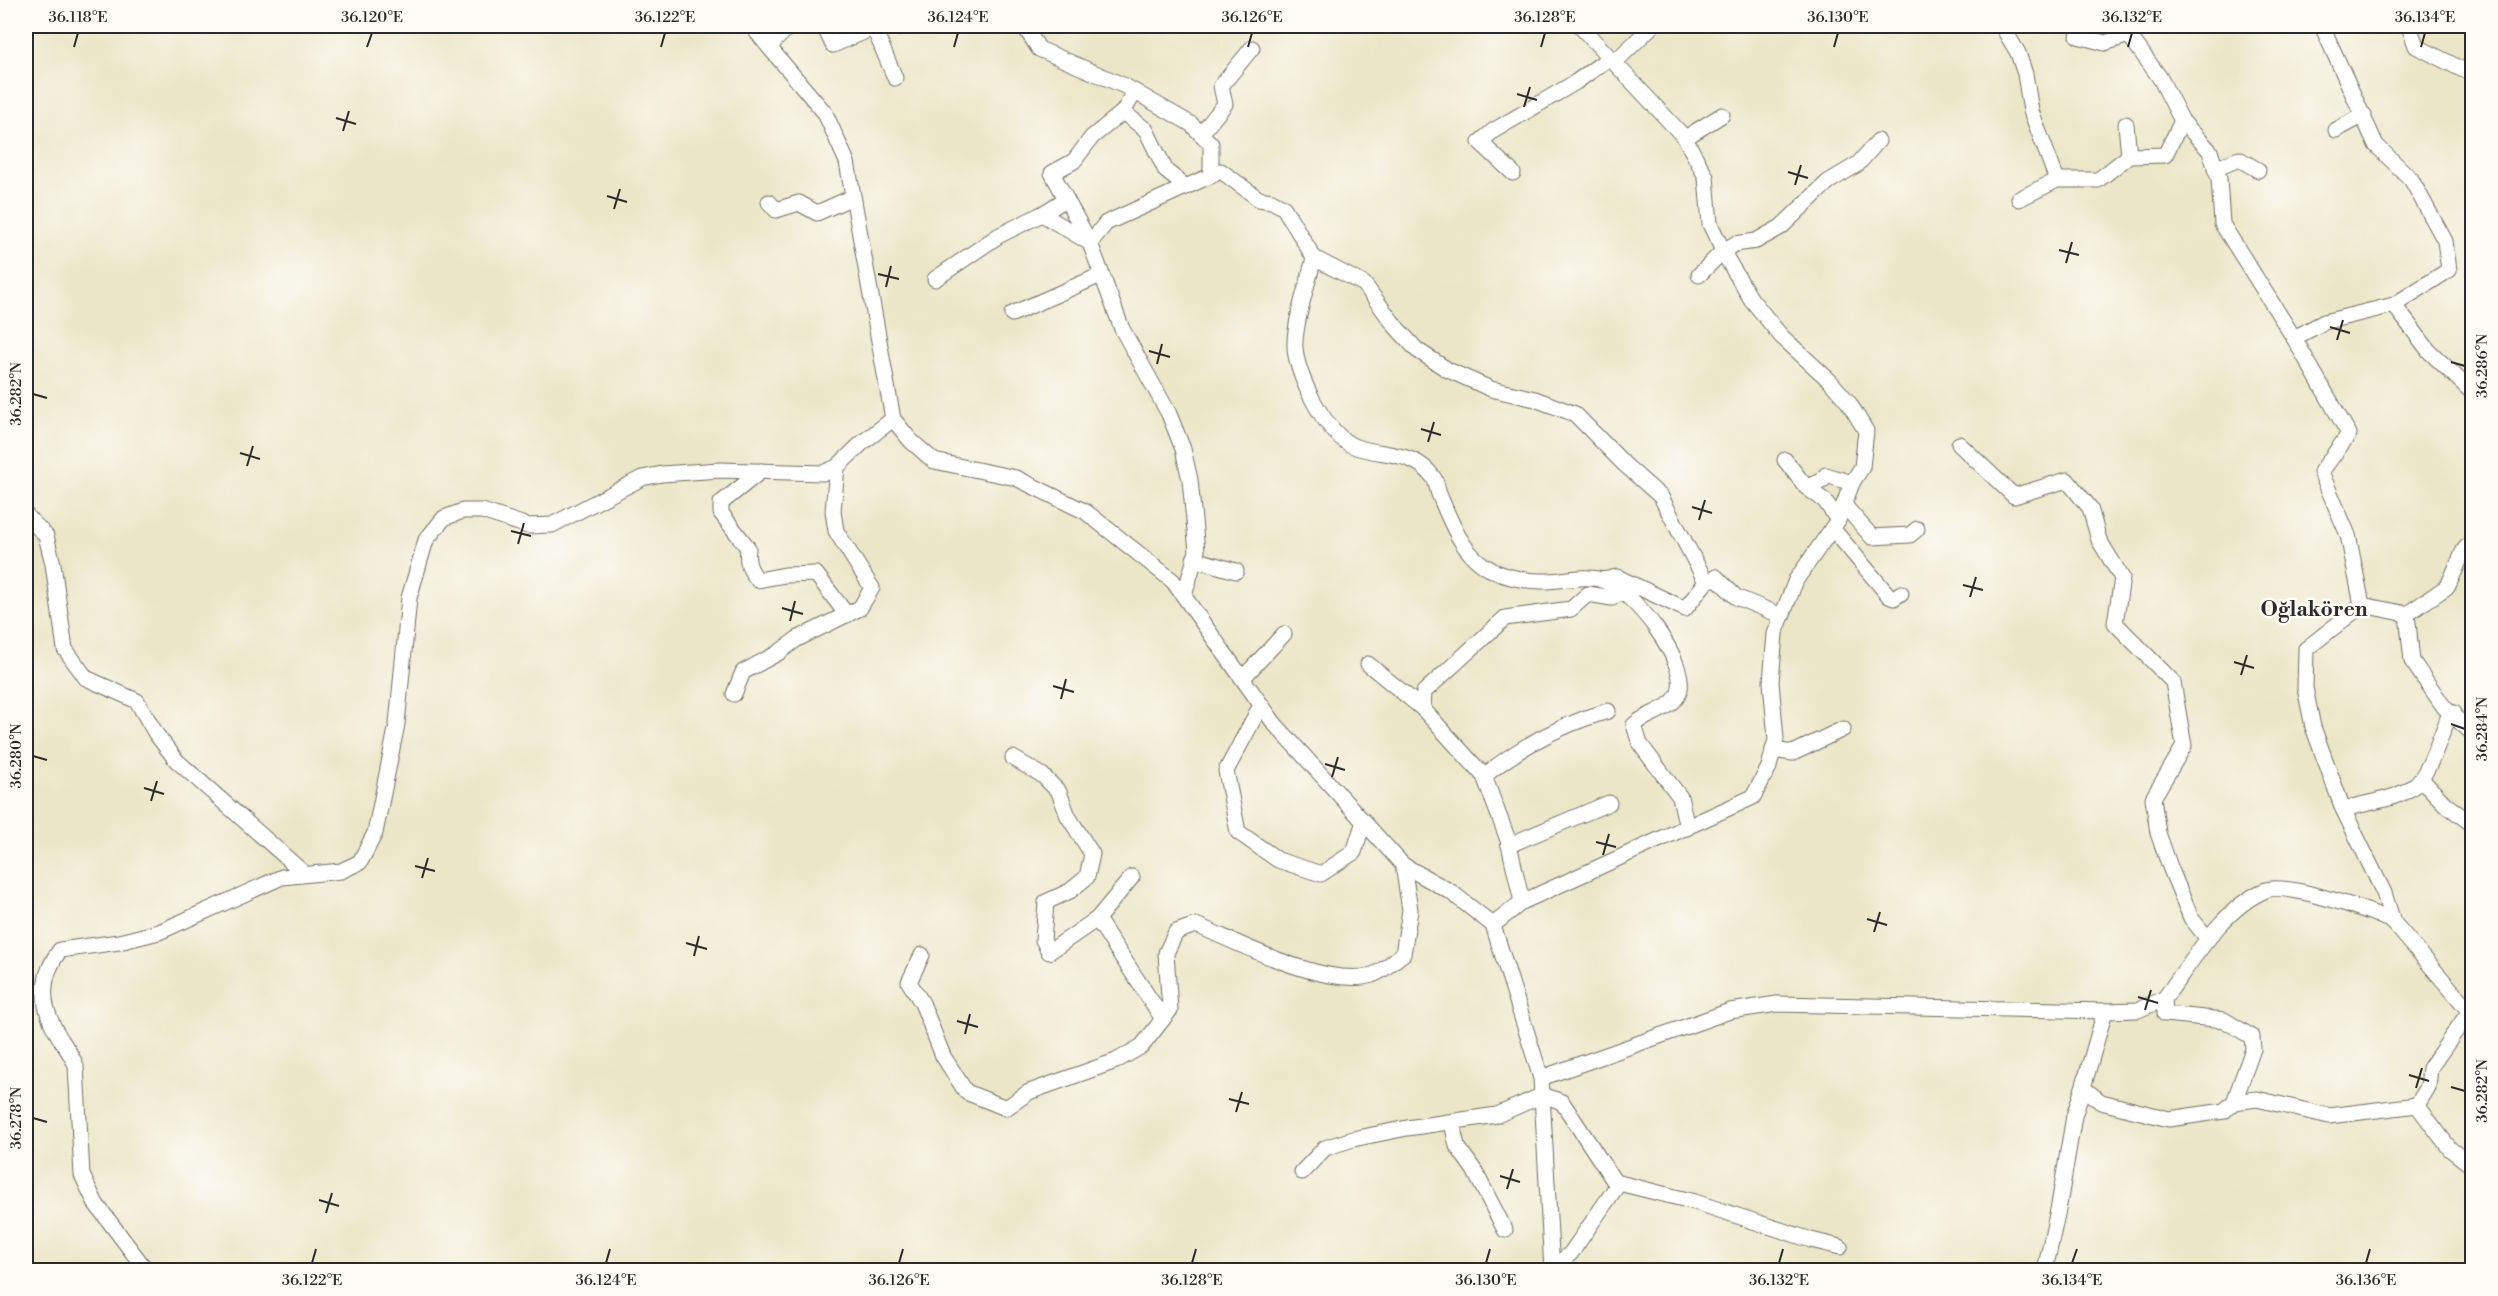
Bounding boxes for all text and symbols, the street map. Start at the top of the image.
text: 36.118°E [48,8,108,27]
text: 36.120°E [341,8,403,27]
text: 36.122°E [635,8,695,27]
text: 36.124°E [927,8,989,27]
text: 36.126°E [1221,8,1283,27]
text: 36.128°E [1514,8,1576,27]
text: 36.130°E [1807,8,1869,27]
text: 36.132°E [2102,8,2162,27]
text: 36.134°E [2395,8,2455,27]
text: 36.286°N [2473,334,2492,398]
text: 36.282°N [7,362,26,426]
district label: Oğlakören [2260,597,2368,623]
text: 36.284°N [2473,697,2492,761]
text: 36.280°N [7,723,26,789]
text: 36.282°N [2473,1059,2492,1123]
text: 36.278°N [7,1087,26,1149]
text: 36.122°E [282,1271,342,1290]
text: 36.124°E [575,1271,637,1290]
text: 36.126°E [868,1271,930,1290]
text: 36.128°E [1161,1271,1223,1290]
text: 36.130°E [1455,1271,1517,1290]
text: 36.132°E [1749,1271,1809,1290]
text: 36.134°E [2042,1271,2102,1290]
text: 36.136°E [2336,1271,2396,1290]

